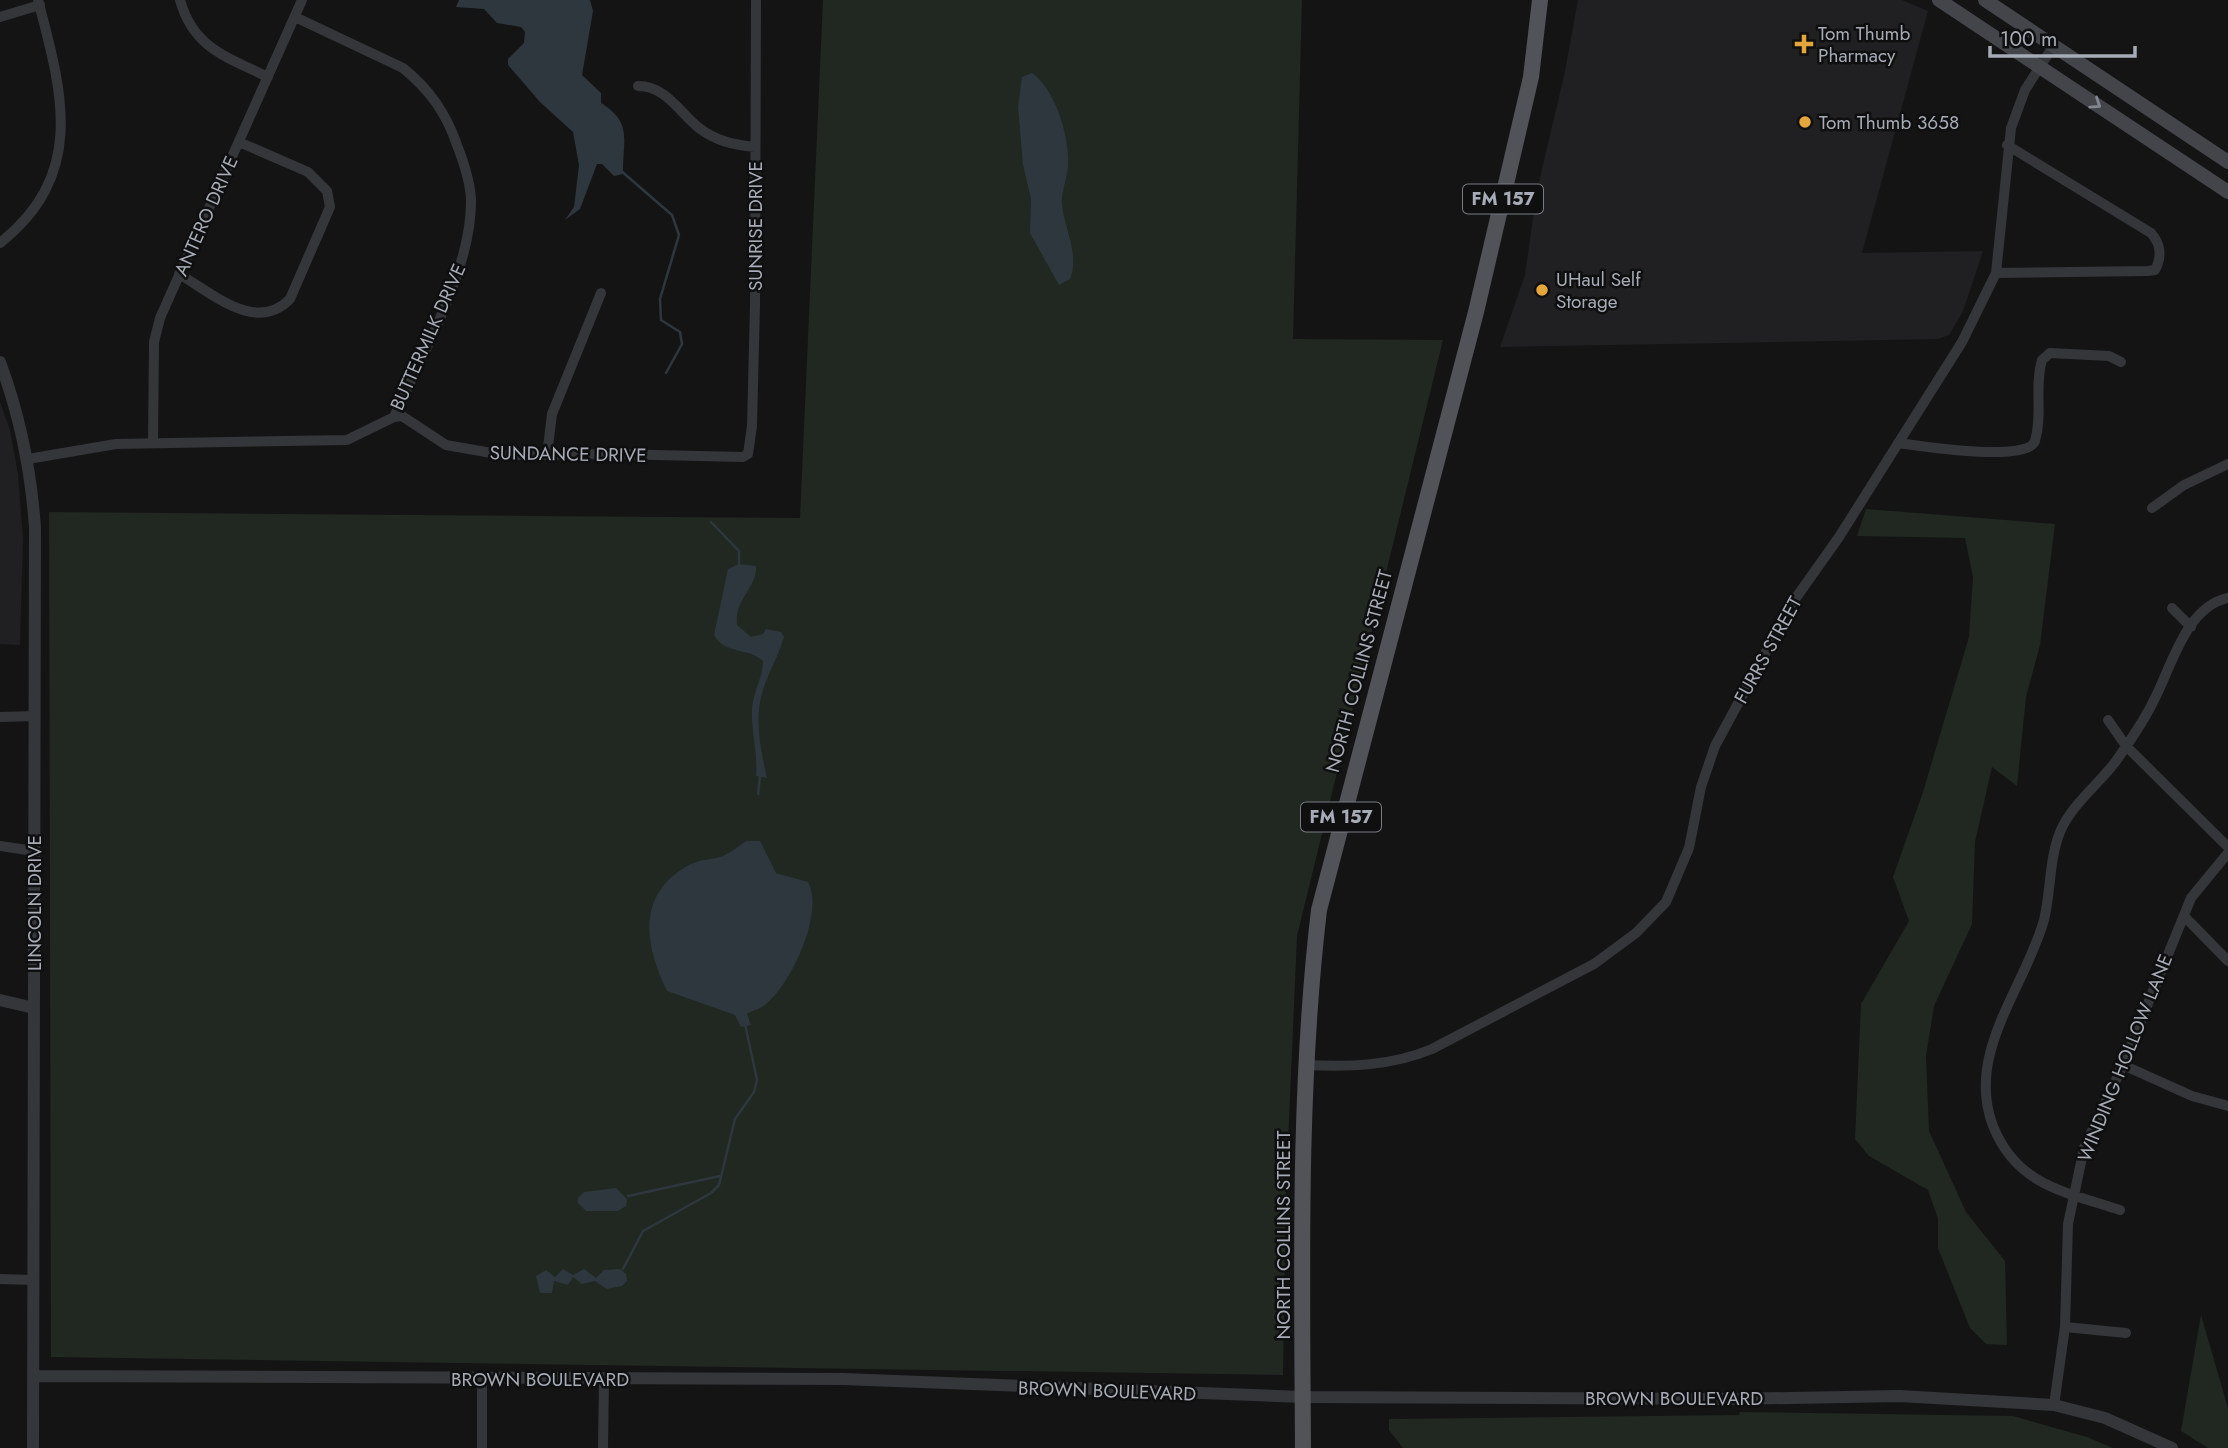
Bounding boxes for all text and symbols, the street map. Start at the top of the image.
scale bar [1990,14,2135,58]
place label: Tom Thumb Pharmacy [1818,20,1910,69]
text: 100 m [2000,24,2057,54]
marker: Tom Thumb Pharmacy [1796,36,1812,52]
one-way arrow [2089,96,2102,109]
place label: Tom Thumb 3658 [1819,109,1959,136]
marker: Tom Thumb 3658 [1797,114,1813,130]
street label: ANTERO DRIVE [167,152,245,280]
street label: SUNRISE DRIVE [742,161,769,291]
road number: FM 157 [1463,184,1543,214]
street label: BUTTERMILK DRIVE [384,259,472,415]
place label: UHaul Self Storage [1556,266,1641,315]
marker: UHaul Self Storage [1534,282,1550,298]
street label: SUNDANCE DRIVE [489,439,647,469]
street label: NORTH COLLINS STREET [1319,567,1399,775]
street label: FURRS STREET [1727,592,1809,708]
road number: FM 157 [1301,802,1381,832]
street label: LINCOLN DRIVE [21,835,48,971]
street label: WINDING HOLLOW LANE [2071,950,2179,1166]
street label: NORTH COLLINS STREET [1270,1130,1297,1339]
street label: BROWN BOULEVARD [451,1366,629,1393]
street label: BROWN BOULEVARD [1017,1374,1197,1408]
street label: BROWN BOULEVARD [1585,1385,1763,1412]

